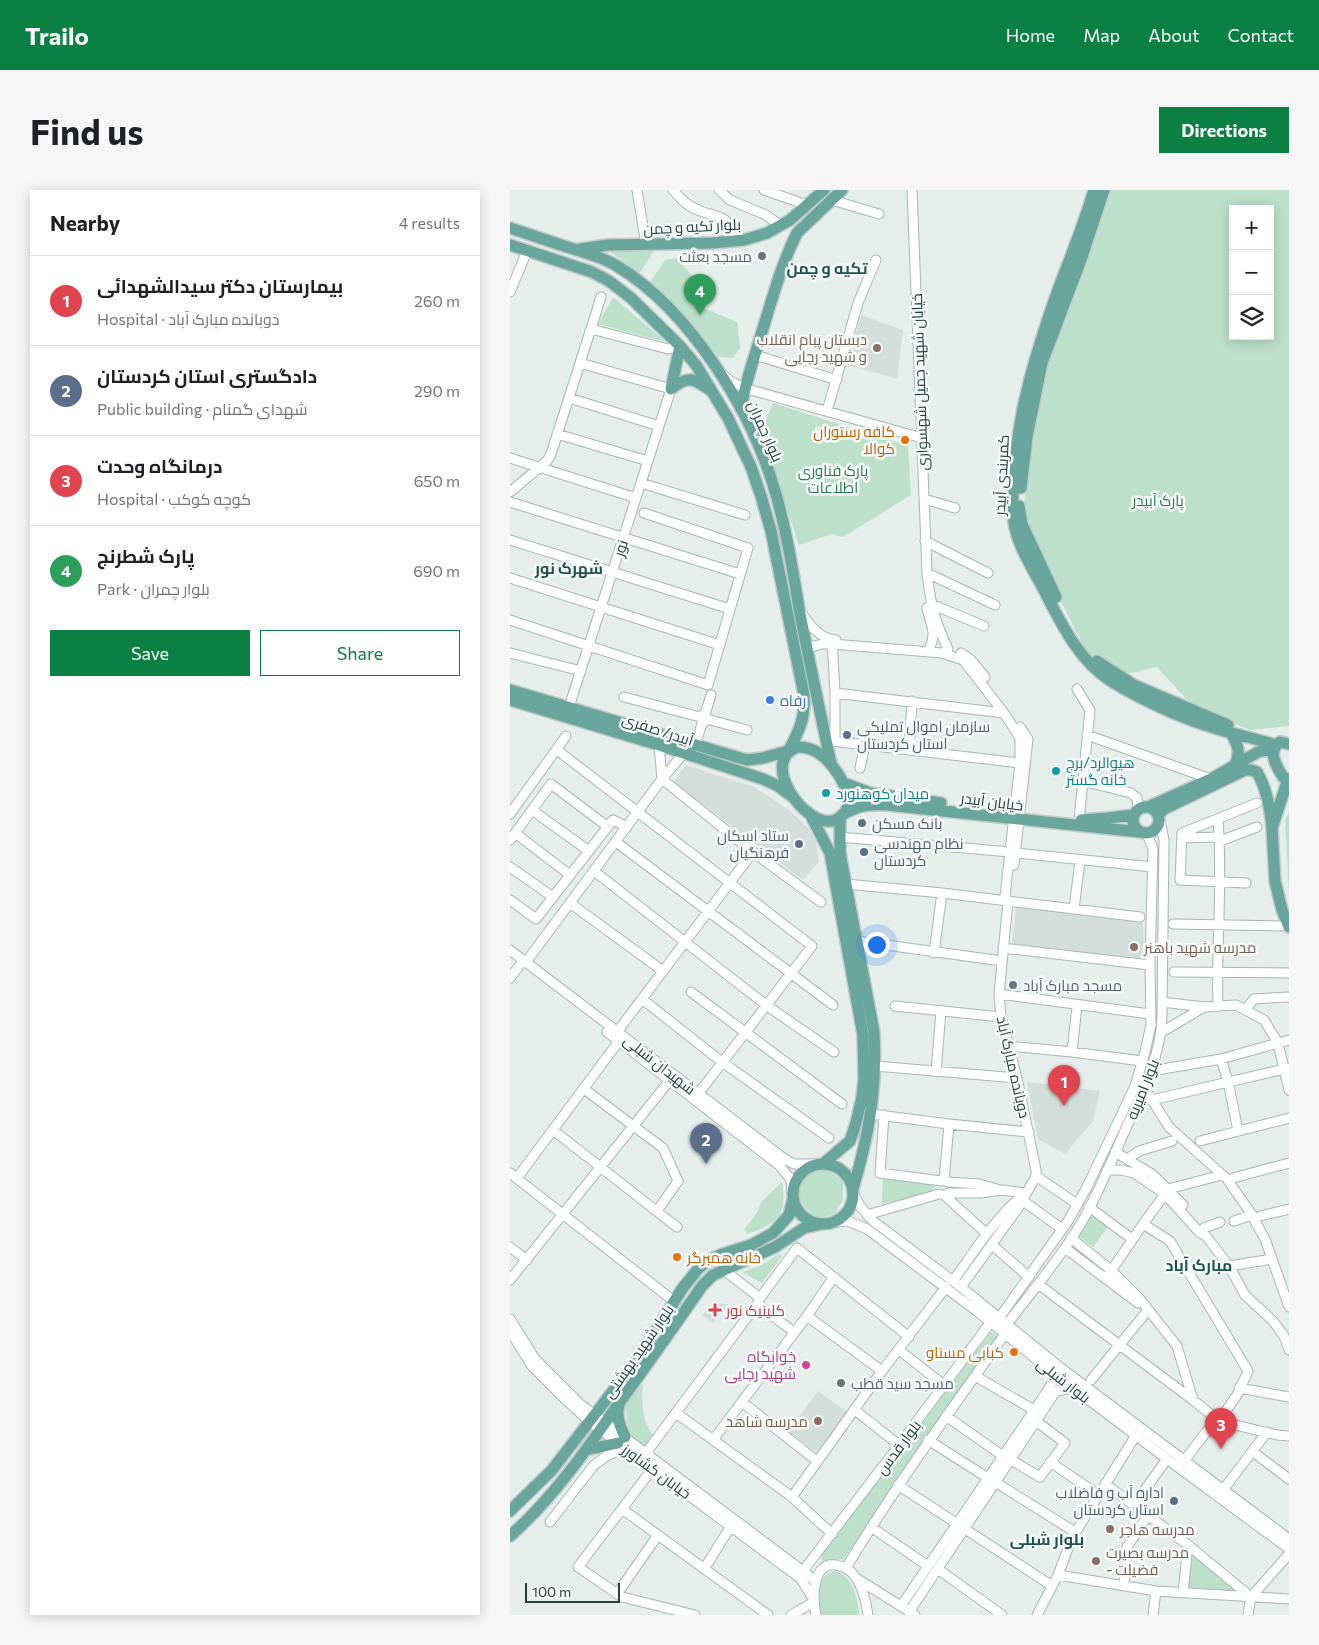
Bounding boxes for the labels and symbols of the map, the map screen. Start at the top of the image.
street label: بلوار تکیه و چمن [643,214,741,240]
place label: مسجد بعثت [679,247,752,265]
marker: مسجد بعثت [756,250,768,262]
district label: تکیه و چمن [786,258,869,280]
pin: 4 [684,274,716,315]
street label: خیابان شهید جمیل شهسواری [907,293,933,471]
place label: دبستان پبام انقلاب و شهید رجایی [757,330,867,367]
marker: دبستان پبام انقلاب و شهید رجایی [871,342,883,354]
street label: بلوار چمران [743,398,787,465]
place label: کافه رستوران کوالا [813,422,895,458]
marker: کافه رستوران کوالا [899,434,911,446]
street label: کمربندی آبیدر [990,434,1014,517]
park label: پارک فناوری اطلاعات [798,461,868,496]
park label: پارک آبیدر [1131,491,1184,511]
street label: نور [609,537,632,560]
district label: شهرک نور [534,558,603,578]
place label: رفاه [780,691,806,710]
marker: رفاه [764,694,776,706]
street label: آبیدر/ صفری [620,709,696,751]
place label: سازمان اموال تملیکی استان کردستان [857,717,990,754]
marker: سازمان اموال تملیکی استان کردستان [841,729,853,741]
place label: هیوالرد/برج خانه گستر [1065,753,1135,789]
marker: هیوالرد/برج خانه گستر [1050,765,1062,777]
place label: میدان کوهنورد [836,784,929,804]
marker: میدان کوهنورد [820,787,832,799]
street label: خیابان آبیدر [958,788,1024,816]
place label: بانک مسکن [872,814,942,834]
marker: بانک مسکن [856,817,868,829]
place label: ستاد اسکان فرهنگیان [717,826,789,863]
place label: نظام مهندسی کردستان [874,834,964,871]
marker: ستاد اسکان فرهنگیان [793,838,805,850]
marker: نظام مهندسی کردستان [858,846,870,858]
your location [864,932,890,958]
place label: مدرسه شهید باهنر [1143,938,1256,958]
marker: مدرسه شهید باهنر [1128,941,1140,953]
place label: مسجد مبارک آباد [1023,976,1122,995]
marker: مسجد مبارک آباد [1007,979,1019,991]
street label: دوبانده مبارک آباد [993,1014,1034,1120]
street label: شهیدان شبلی [619,1030,700,1099]
street label: بلوار امیریه [1122,1056,1163,1122]
pin: 1 [1048,1065,1080,1106]
pin: 2 [690,1123,722,1164]
place label: خانه همبرگر [686,1248,761,1267]
marker: خانه همبرگر [671,1251,683,1263]
district label: مبارک آباد [1166,1255,1232,1275]
street label: بلوار شهید بهشتی [599,1301,679,1402]
place label: کلینیک نور [725,1301,785,1320]
marker: کلینیک نور [708,1303,722,1317]
place label: کبابی مسناو [926,1343,1004,1363]
marker: کبابی مسناو [1008,1346,1020,1358]
place label: خوابگاه شهید رجایی [724,1347,796,1384]
street label: بلوار شبلی [1032,1354,1094,1408]
marker: خوابگاه شهید رجایی [800,1359,812,1371]
place label: مسجد سید قطب [851,1374,954,1392]
marker: مسجد سید قطب [835,1377,847,1389]
pin: 3 [1205,1408,1237,1449]
place label: مدرسه شاهد [726,1412,808,1431]
marker: مدرسه شاهد [812,1415,824,1427]
street label: بلوار قدس [872,1416,926,1479]
street label: خیابان کشاورز [617,1439,695,1504]
place label: اداره آب و فاضلاب استان کردستان [1056,1483,1164,1520]
marker: اداره آب و فاضلاب استان کردستان [1168,1495,1180,1507]
place label: مدرسه هاجر [1119,1520,1195,1539]
marker: مدرسه هاجر [1104,1523,1116,1535]
district label: بلوار شبلی [1010,1529,1084,1549]
place label: مدرسه بصیرت - فضیلت [1106,1543,1189,1578]
marker: مدرسه بصیرت - فضیلت [1090,1555,1102,1567]
scale bar [525,1580,620,1603]

